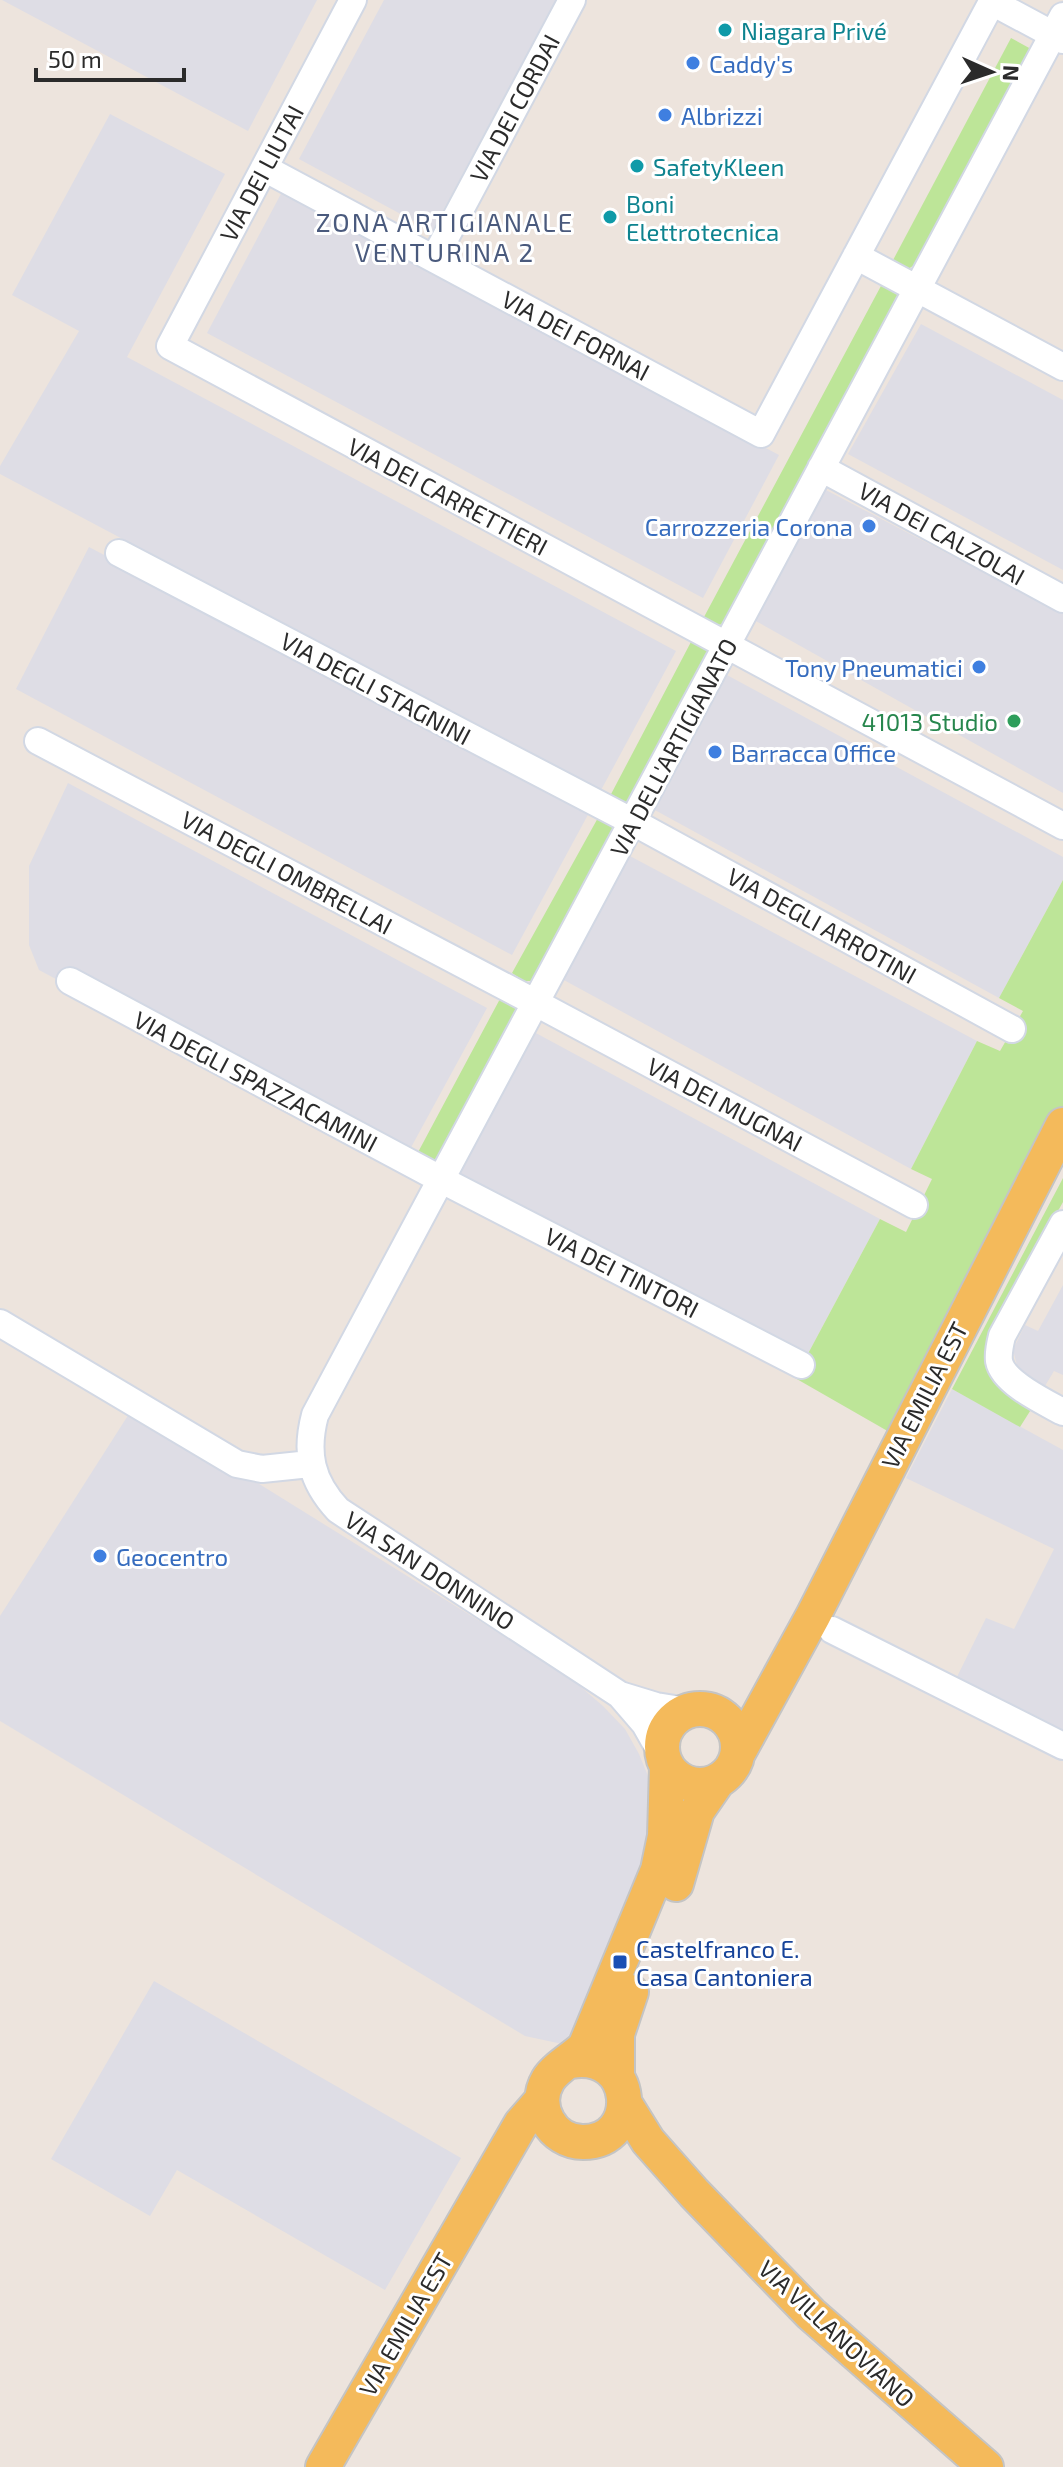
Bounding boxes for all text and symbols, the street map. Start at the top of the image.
place label: Niagara Privé [741,16,887,45]
marker: Niagara Privé [716,21,734,39]
street label: VIA DEI CORDAI [463,29,565,187]
scale bar [36,32,184,82]
north arrow [951,32,1031,112]
text: 50 m [48,44,102,73]
place label: Caddy's [709,49,793,78]
marker: Caddy's [684,54,702,72]
text: N [999,64,1025,82]
street label: VIA DEI LIUTAI [213,100,309,246]
place label: Albrizzi [681,101,763,130]
marker: Albrizzi [656,106,674,124]
place label: SafetyKleen [653,152,784,181]
marker: SafetyKleen [628,157,646,175]
place label: Boni Elettrotecnica [626,189,779,246]
district label: ZONA ARTIGIANALE VENTURINA 2 [316,206,574,267]
marker: Boni Elettrotecnica [601,208,619,226]
street label: VIA DEI FORNAI [497,284,655,386]
street label: VIA DEI CARRETTIERI [343,431,553,561]
street label: VIA DEI CALZOLAI [854,475,1030,591]
place label: Carrozzeria Corona [645,512,853,541]
marker: Carrozzeria Corona [860,517,878,535]
street label: VIA DEGLI STAGNINI [276,626,476,750]
street label: VIA DELL'ARTIGIANATO [603,633,743,861]
place label: Tony Pneumatici [785,653,963,682]
marker: Tony Pneumatici [970,658,988,676]
place label: 41013 Studio [861,707,998,736]
marker: 41013 Studio [1005,712,1023,730]
place label: Barracca Office [731,738,896,767]
marker: Barracca Office [706,743,724,761]
street label: VIA DEGLI OMBRELLAI [176,804,398,940]
street label: VIA DEGLI ARROTINI [722,861,922,989]
street label: VIA DEGLI SPAZZACAMINI [129,1004,383,1158]
street label: VIA DEI MUGNAI [642,1051,808,1157]
street label: VIA DEI TINTORI [540,1221,704,1323]
street label: VIA EMILIA EST [875,1317,973,1473]
street label: VIA SAN DONNINO [340,1504,520,1636]
place label: Geocentro [116,1542,228,1571]
marker: Geocentro [91,1547,109,1565]
place label: Castelfranco E. Casa Cantoniera [636,1934,813,1991]
marker: Castelfranco E. Casa Cantoniera [611,1953,629,1971]
street label: VIA EMILIA EST [352,2247,458,2401]
street label: VIA VILLANOVIANO [753,2253,921,2413]

